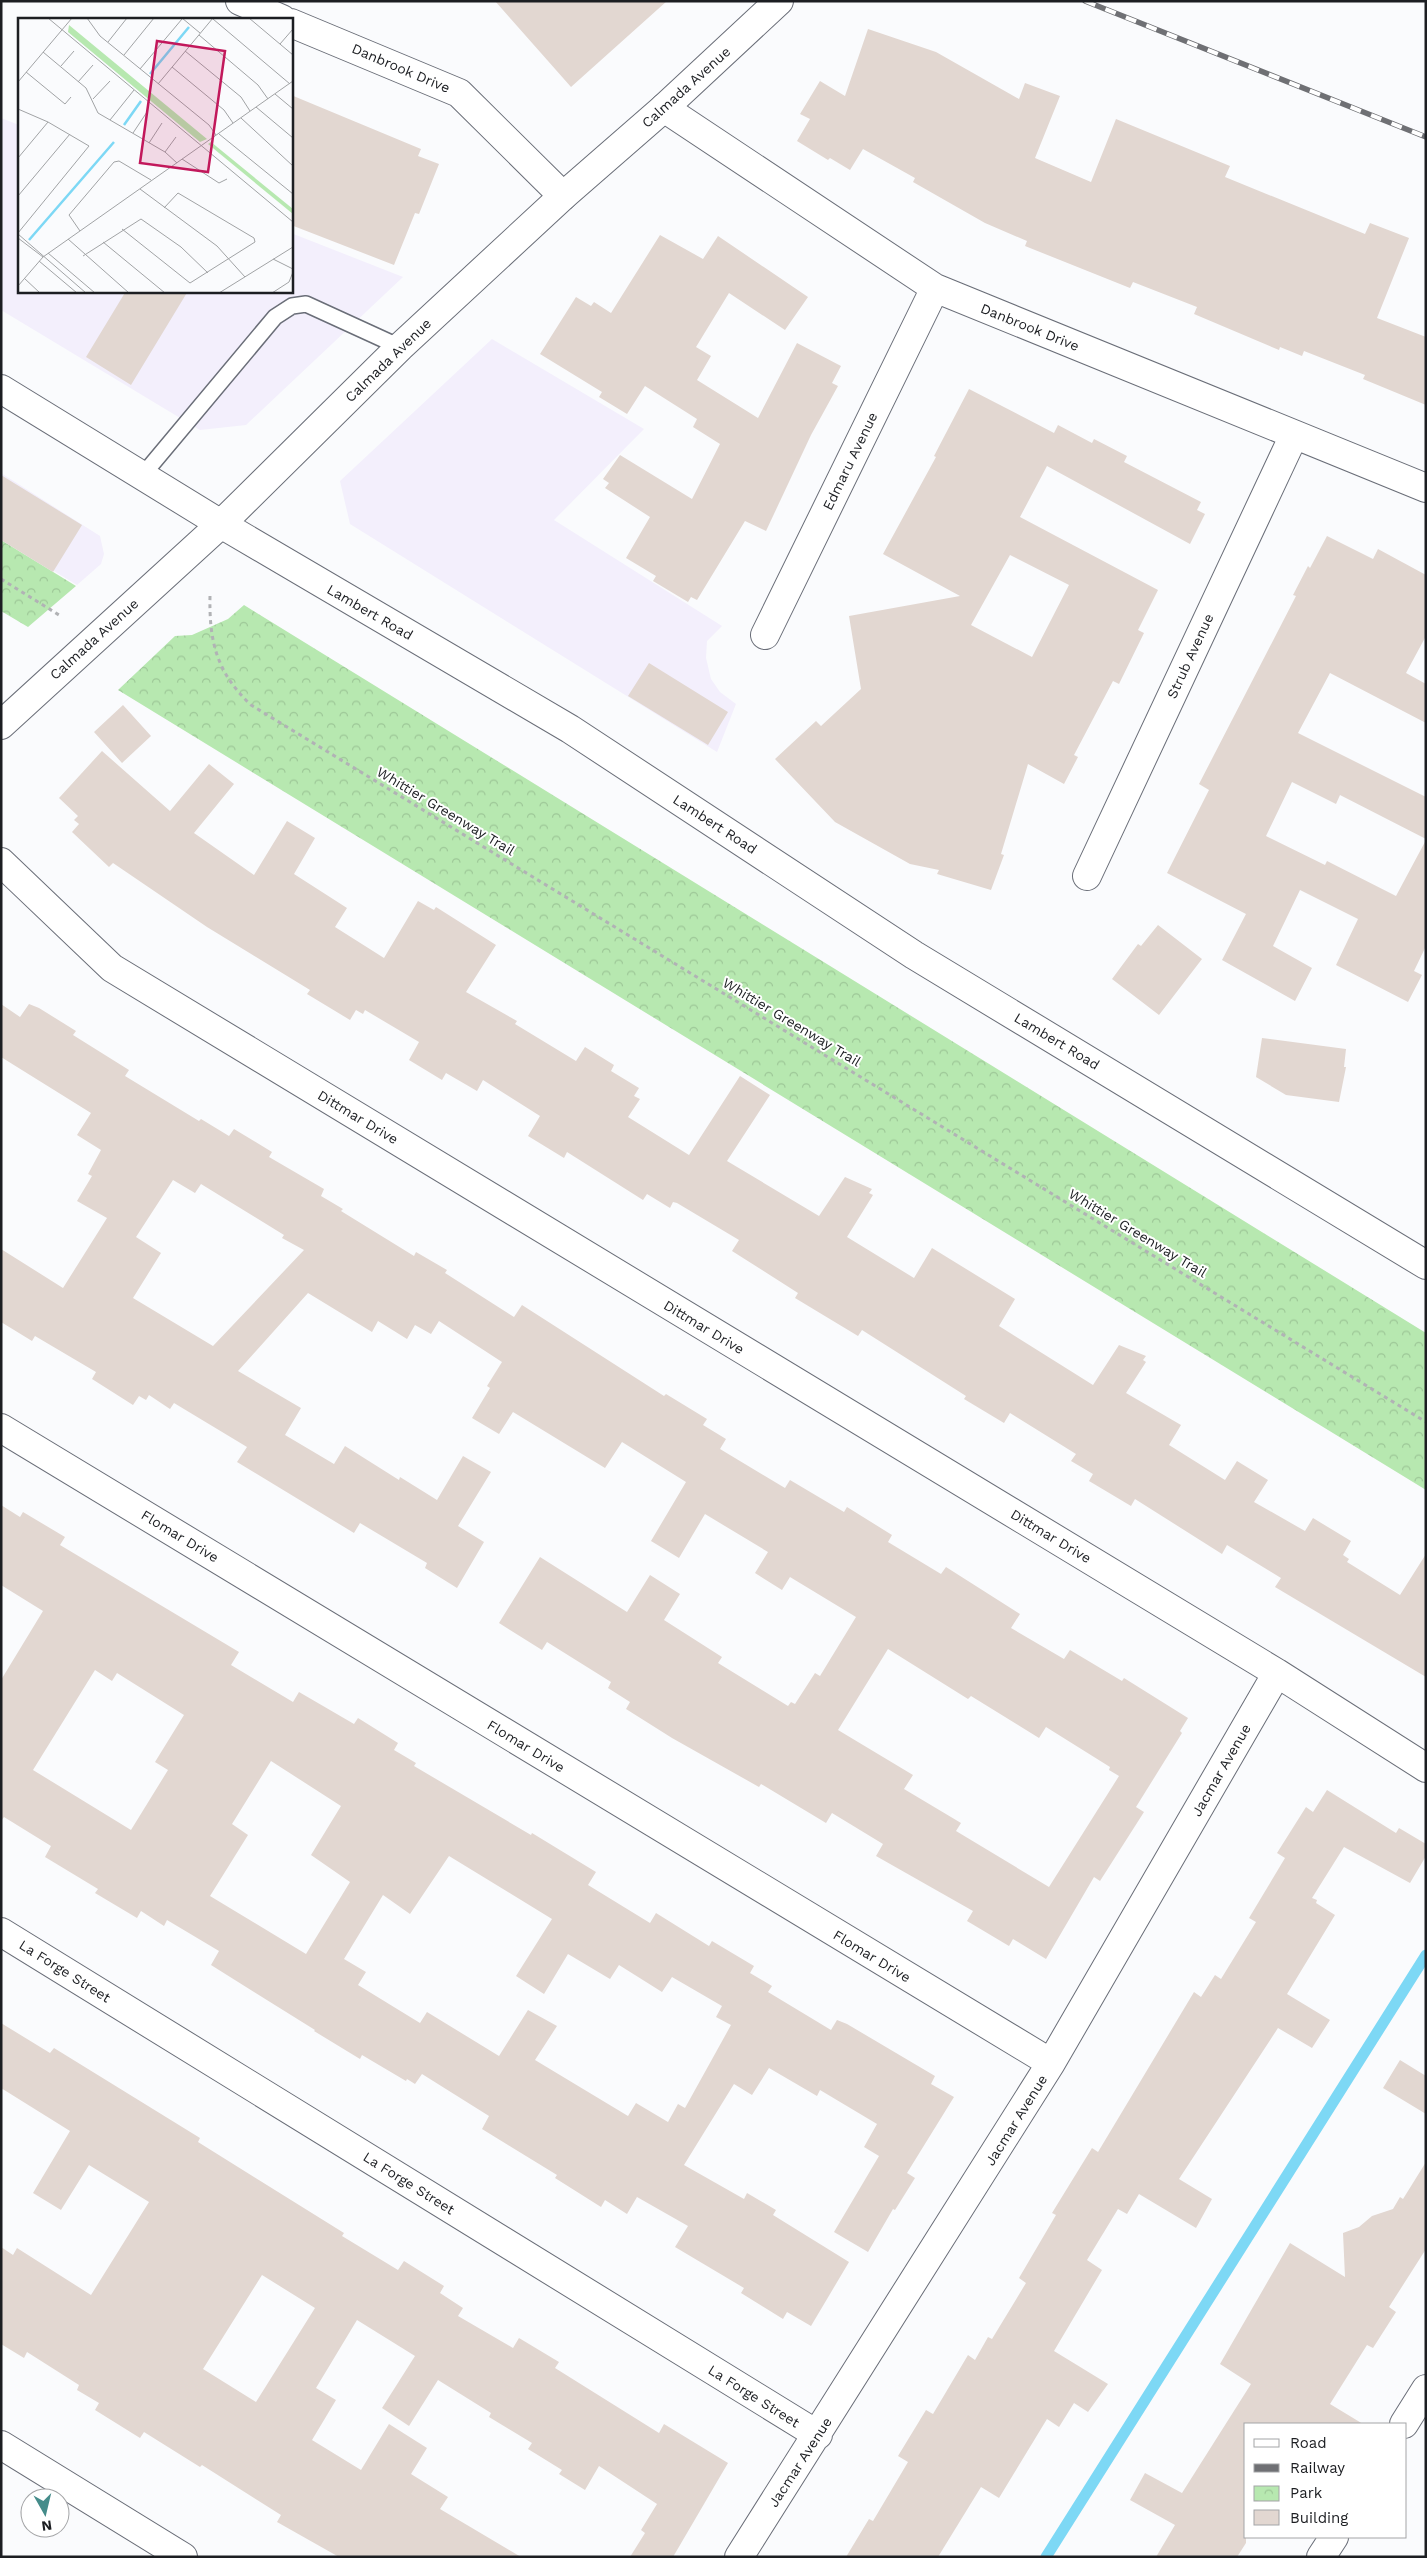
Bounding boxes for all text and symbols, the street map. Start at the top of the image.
inset map [18,18,292,292]
street label: Danbrook Drive [350,40,452,96]
street label: Calmada Avenue [639,43,733,131]
street label: Danbrook Drive [978,300,1082,354]
street label: Calmada Avenue [342,315,434,405]
street label: Edmaru Avenue [819,409,881,513]
street label: Lambert Road [324,581,416,643]
street label: Calmada Avenue [47,595,141,683]
street label: Strub Avenue [1163,611,1217,701]
street label: Whittier Greenway Trail [374,763,519,859]
street label: Lambert Road [670,791,760,857]
street label: Whittier Greenway Trail [720,974,865,1070]
street label: Lambert Road [1011,1009,1103,1073]
street label: Dittmar Drive [315,1087,401,1147]
street label: Whittier Greenway Trail [1066,1185,1211,1281]
street label: Dittmar Drive [661,1297,747,1357]
street label: Dittmar Drive [1008,1506,1094,1566]
street label: Flomar Drive [138,1507,222,1565]
street label: Flomar Drive [484,1717,568,1775]
street label: Jacmar Avenue [1188,1721,1254,1819]
street label: Flomar Drive [830,1927,914,1985]
street label: La Forge Street [16,1936,114,2006]
street label: Jacmar Avenue [982,2072,1050,2168]
street label: La Forge Street [360,2148,458,2218]
street label: La Forge Street [705,2361,803,2431]
street label: Jacmar Avenue [765,2414,835,2510]
legend [1244,2423,1407,2538]
text: Road [1290,2434,1327,2452]
text: Railway [1290,2459,1345,2477]
text: Park [1290,2484,1323,2502]
north arrow [20,2488,70,2538]
text: Building [1290,2509,1348,2527]
text: N [41,2517,53,2535]

